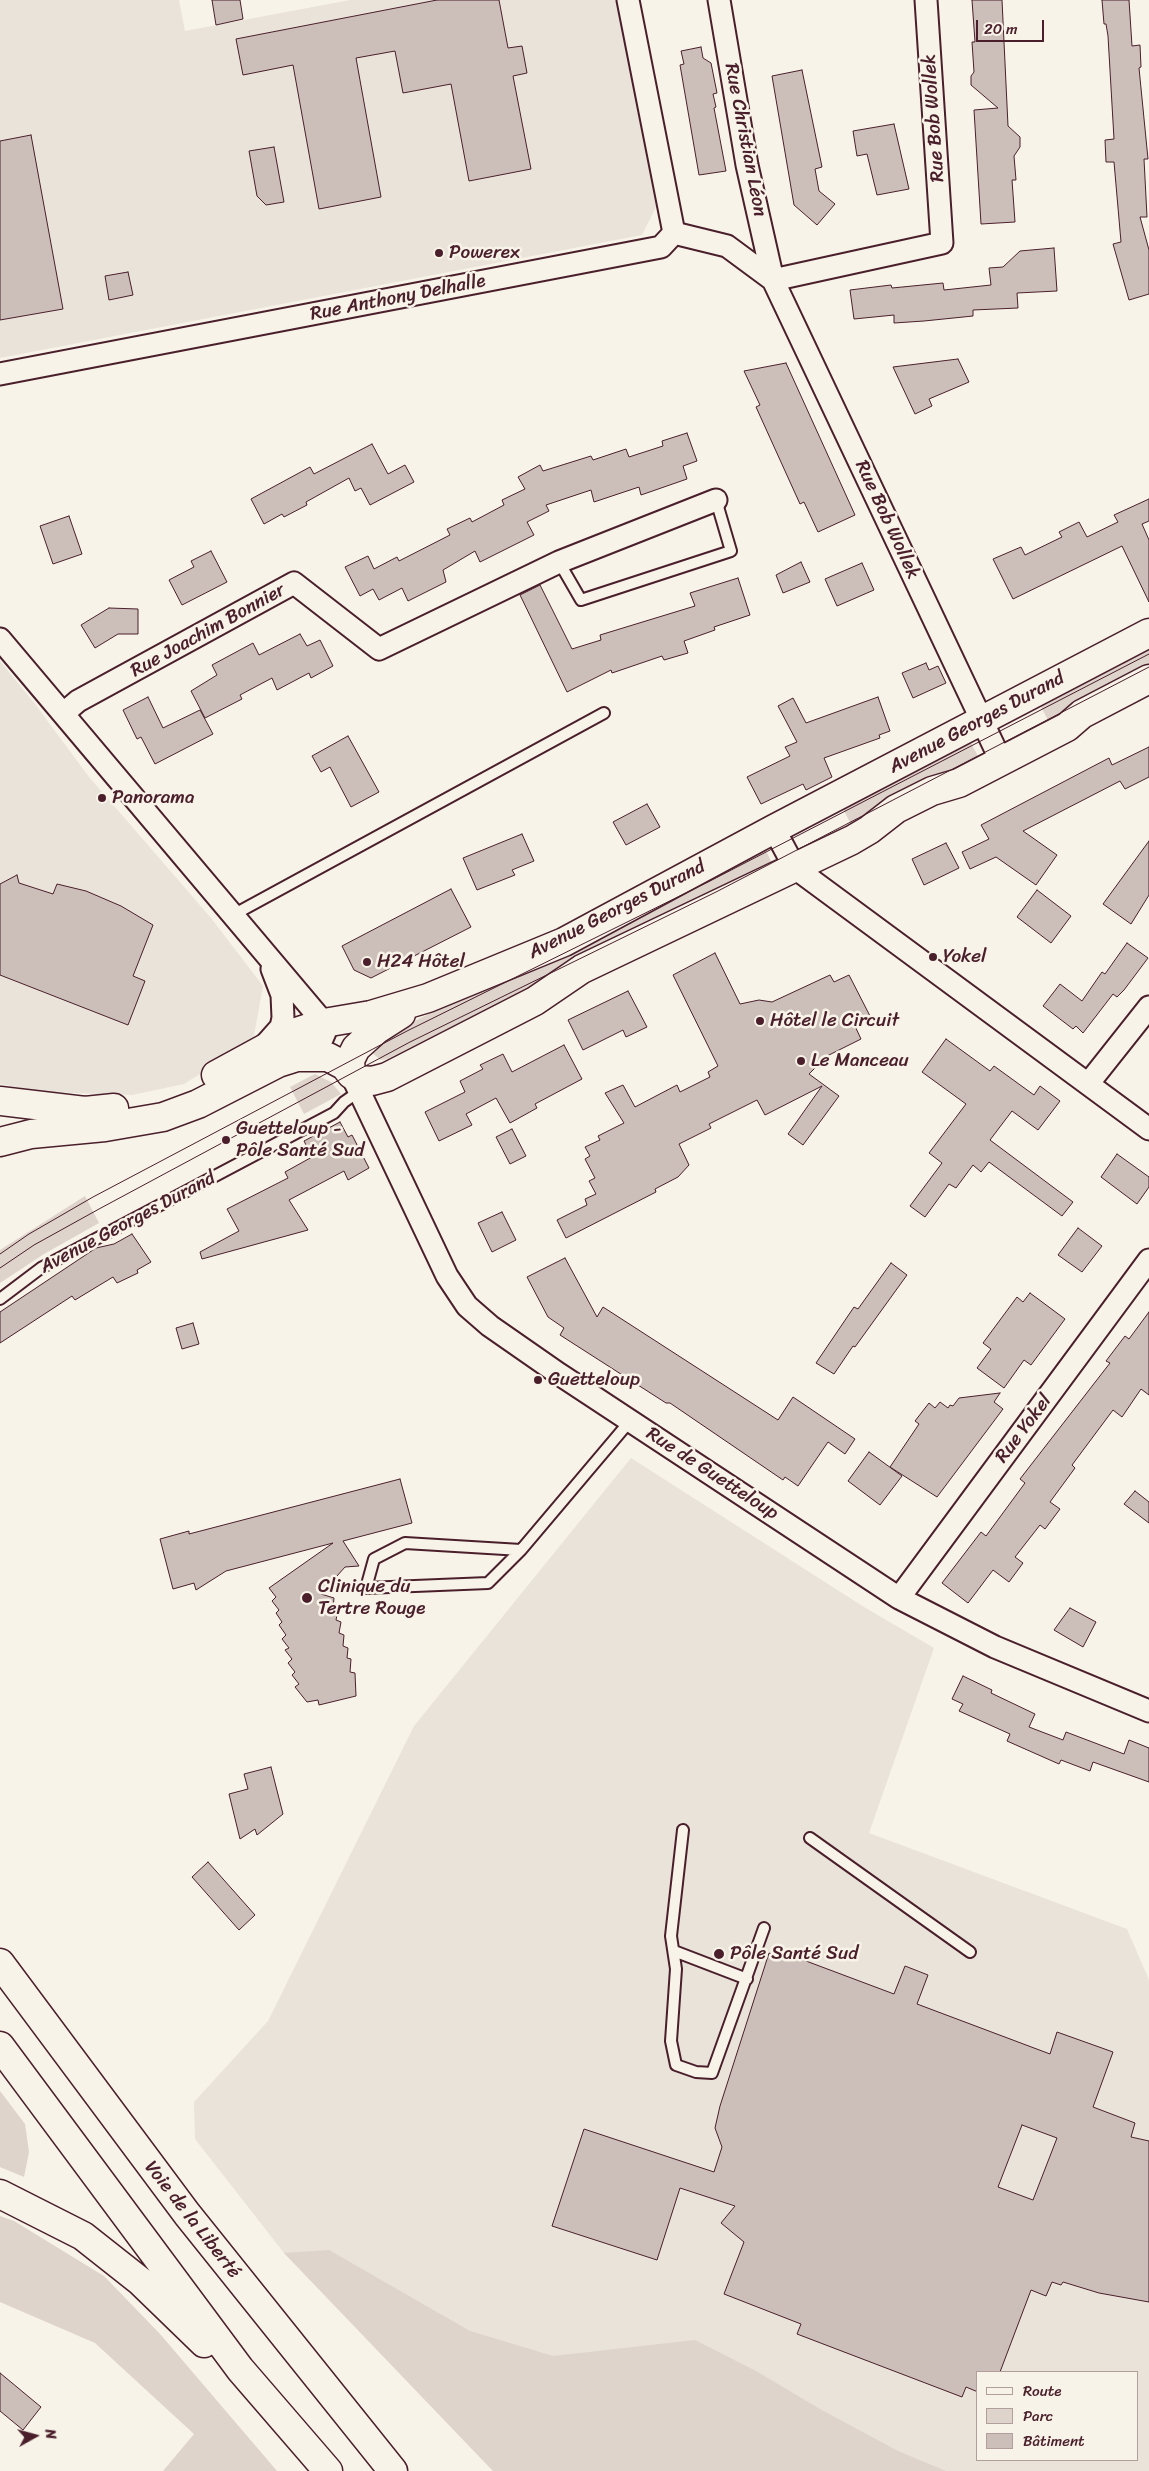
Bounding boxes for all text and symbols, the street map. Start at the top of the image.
scale bar [979,10,1046,42]
text: 20 m [984,16,1018,42]
street label: Rue Bob Wollek [918,53,950,183]
street label: Rue Christian Léon [719,61,771,219]
place label: Powerex [449,242,520,264]
marker: Powerex [433,247,445,259]
street label: Rue Anthony Delhalle [308,270,488,326]
street label: Rue Bob Wollek [850,457,924,583]
street label: Rue Joachim Bonnier [127,579,289,683]
street label: Avenue Georges Durand [885,667,1069,779]
place label: Panorama [112,787,194,809]
marker: Panorama [96,792,108,804]
street label: Avenue Georges Durand [525,856,709,964]
place label: Yokel [943,946,986,968]
place label: H24 Hôtel [377,951,465,973]
marker: Yokel [927,951,939,963]
marker: H24 Hôtel [361,956,373,968]
place label: Hôtel le Circuit [770,1010,899,1032]
marker: Hôtel le Circuit [754,1015,766,1027]
place label: Le Manceau [811,1050,909,1072]
marker: Le Manceau [795,1055,807,1067]
place label: Guetteloup - Pôle Santé Sud [236,1118,364,1162]
marker: Guetteloup - Pôle Santé Sud [220,1134,232,1146]
street label: Avenue Georges Durand [36,1167,220,1279]
place label: Guetteloup [548,1369,640,1391]
marker: Guetteloup [532,1374,544,1386]
street label: Rue Yokel [991,1390,1057,1468]
street label: Rue de Guetteloup [642,1423,782,1525]
place label: Clinique du Tertre Rouge [318,1576,425,1620]
marker: Clinique du Tertre Rouge [300,1591,314,1605]
place label: Pôle Santé Sud [730,1943,858,1965]
marker: Pôle Santé Sud [712,1947,726,1961]
street label: Voie de la Liberté [139,2157,245,2283]
legend [976,2371,1139,2461]
text: Route [1023,2378,1062,2404]
text: Parc [1023,2403,1053,2429]
north arrow [10,2411,60,2461]
text: N [37,2428,63,2440]
text: Bâtiment [1023,2428,1085,2454]

